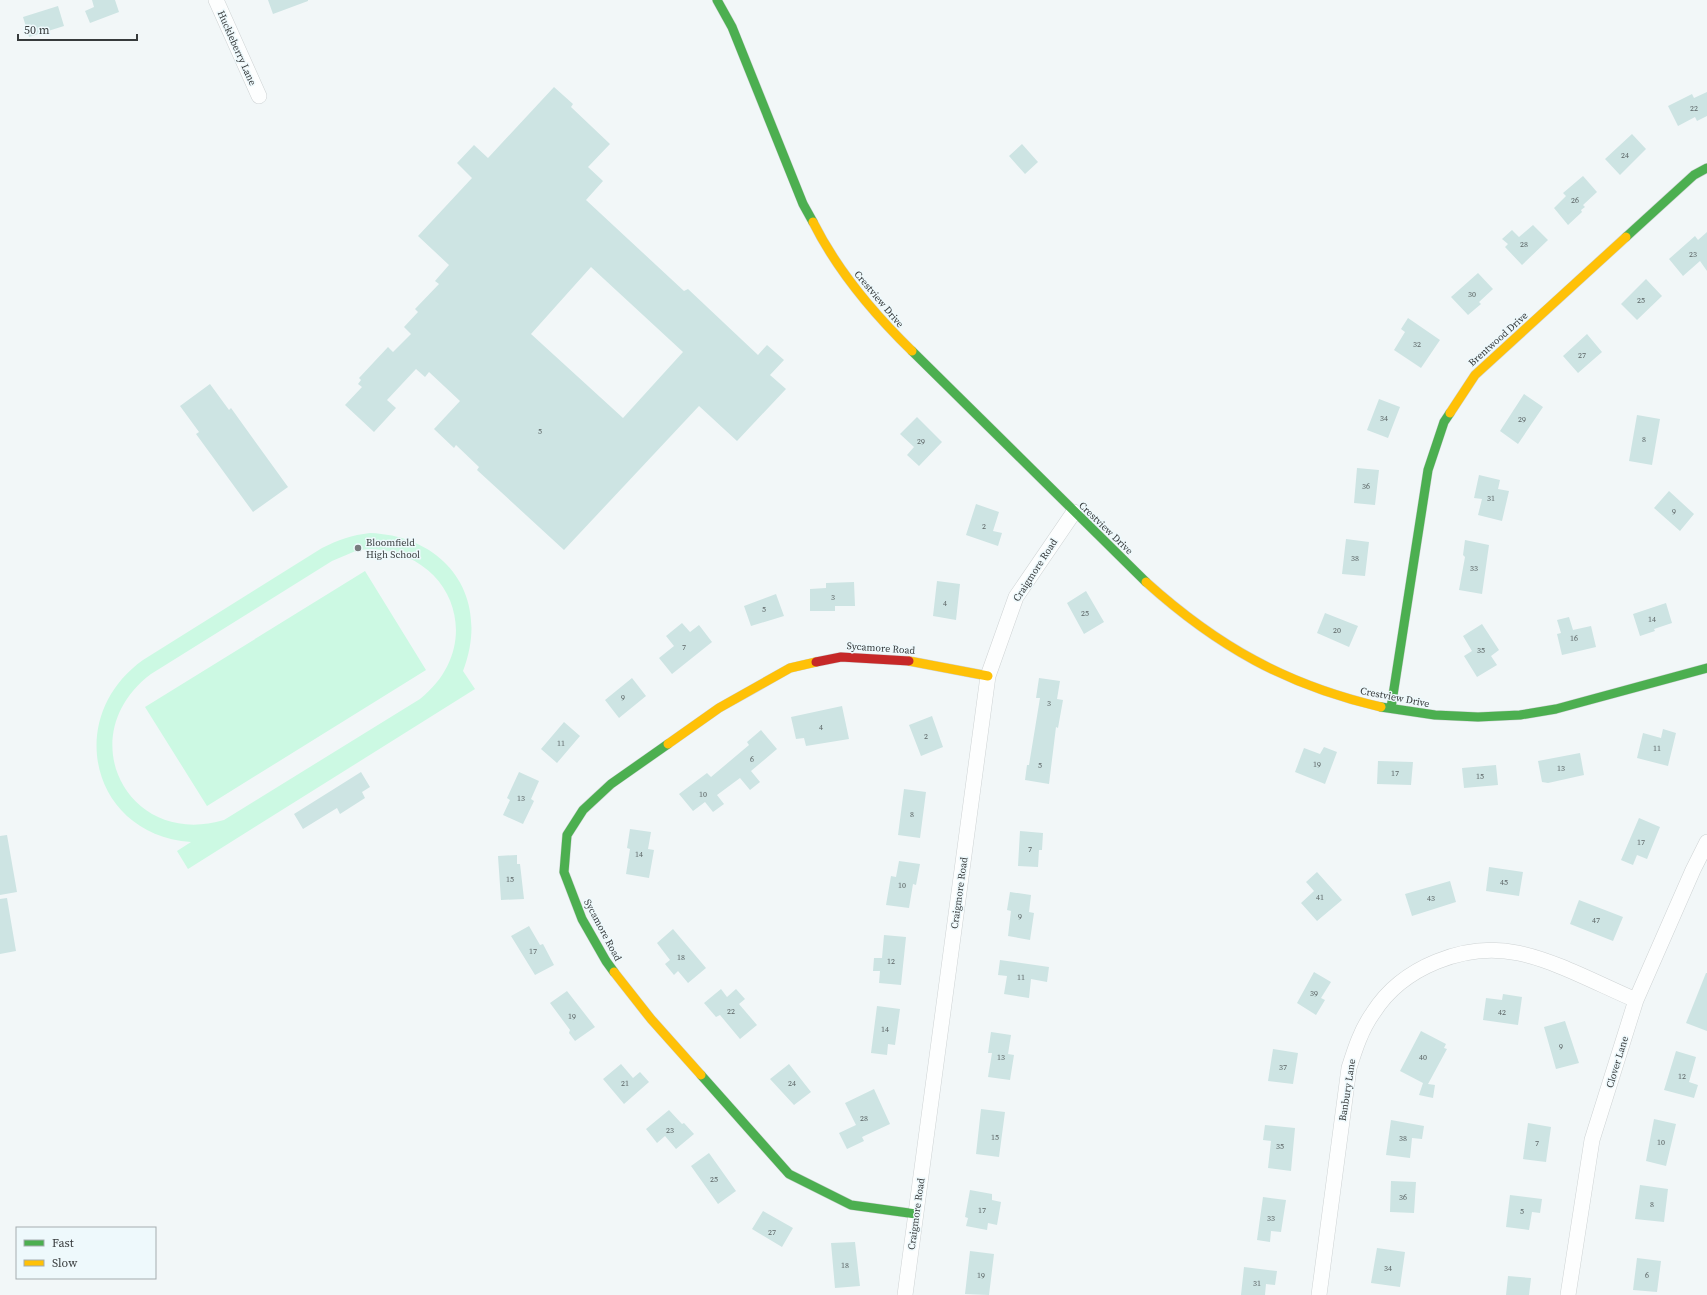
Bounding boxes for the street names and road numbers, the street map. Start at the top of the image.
street label: Huckleberry Lane [215,9,259,87]
street label: Crestview Drive [851,268,907,330]
street label: Brentwood Drive [1466,309,1530,369]
street label: Crestview Drive [1076,499,1136,557]
street label: Craigmore Road [1010,536,1060,604]
street label: Sycamore Road [846,639,916,657]
street label: Crestview Drive [1359,684,1431,710]
street label: Craigmore Road [948,856,971,930]
street label: Sycamore Road [581,897,625,964]
street label: Clover Lane [1603,1035,1631,1089]
street label: Banbury Lane [1336,1058,1358,1122]
street label: Craigmore Road [905,1177,928,1251]

